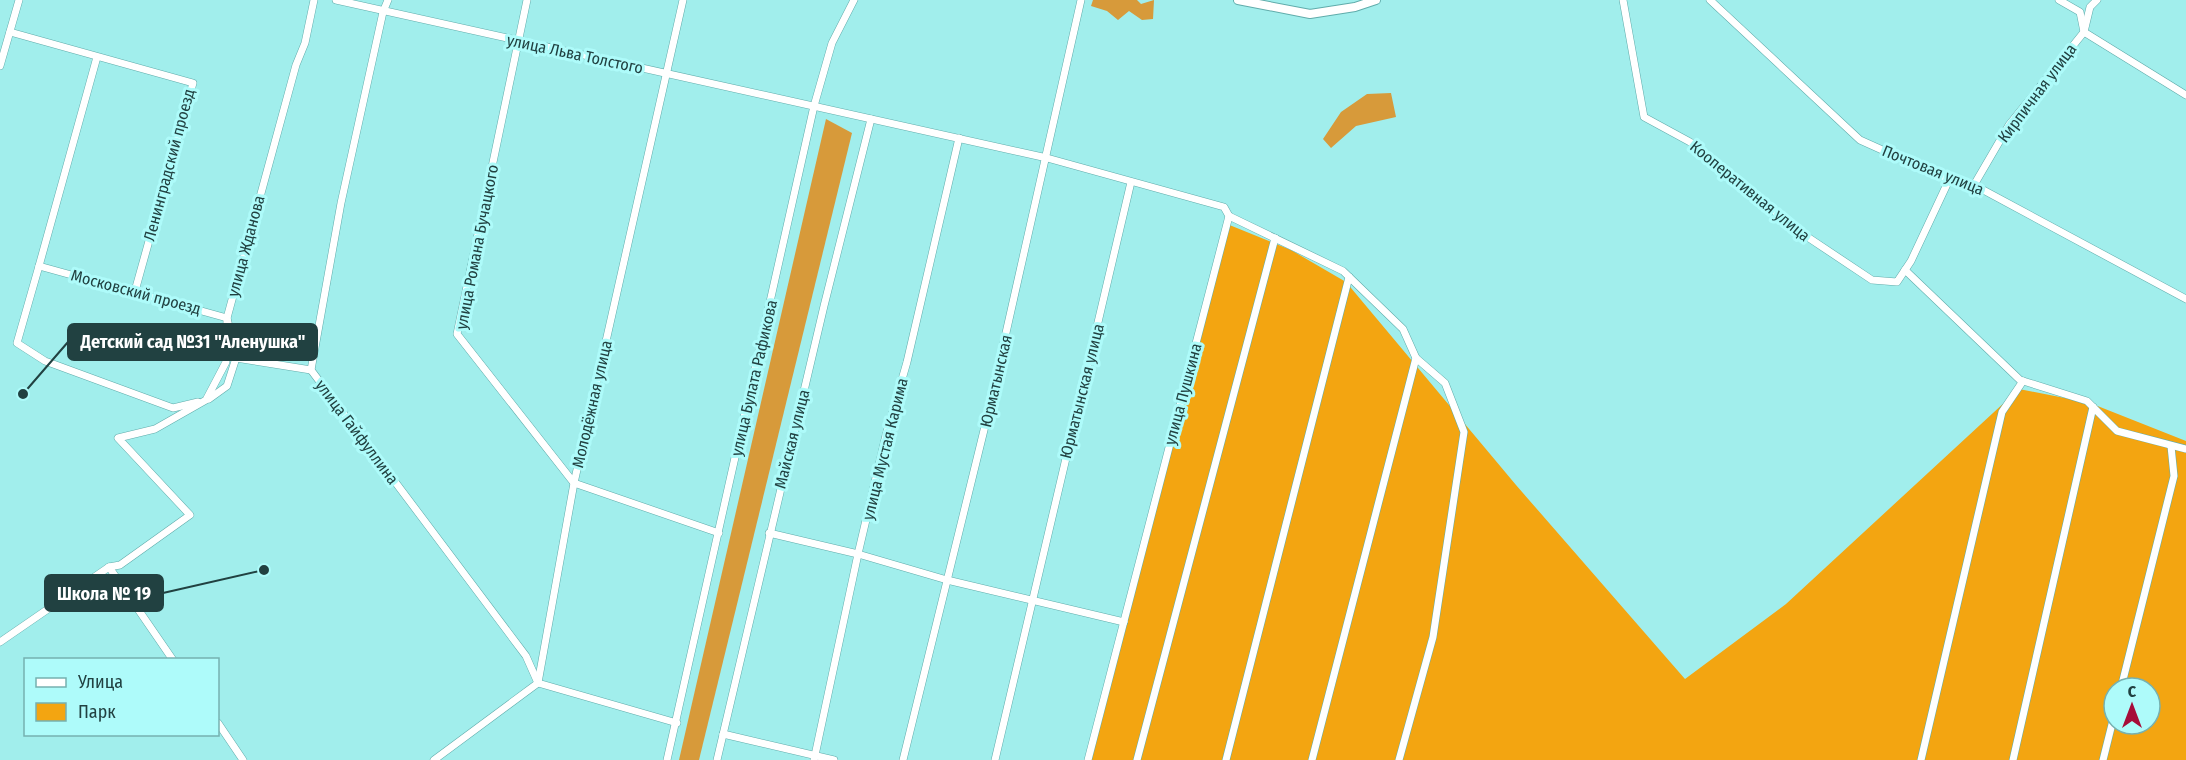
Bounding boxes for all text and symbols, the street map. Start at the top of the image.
street label: улица Льва Толстого [505,30,645,78]
street label: Кирпичная улица [1994,40,2080,146]
street label: Ленинградский проезд [140,87,198,243]
street label: Кооперативная улица [1686,137,1814,245]
street label: Почтовая улица [1879,141,1987,199]
street label: улица Романа Бучацкого [452,163,502,331]
street label: улица Жданова [223,193,269,299]
street label: Московский проезд [69,266,203,318]
street label: улица Булата Рафикова [727,298,781,458]
street label: Юрматынская улица [1056,322,1108,460]
callout: Детский сад №31 "Аленушка" [68,324,317,360]
text: Детский сад №31 "Аленушка" [79,331,306,353]
street label: Юрматынская [976,333,1016,429]
street label: Молодёжная улица [568,338,616,470]
street label: улица Пушкина [1160,341,1206,447]
street label: улица Гайфуллина [311,376,403,488]
street label: улица Мустая Карима [858,376,912,522]
street label: Майская улица [770,387,814,491]
callout: Школа № 19 [45,575,163,611]
text: Школа № 19 [57,583,151,605]
legend [24,658,219,736]
text: Улица [77,671,123,693]
north arrow [2102,676,2162,736]
text: С [2128,682,2137,701]
text: Парк [78,701,116,723]

